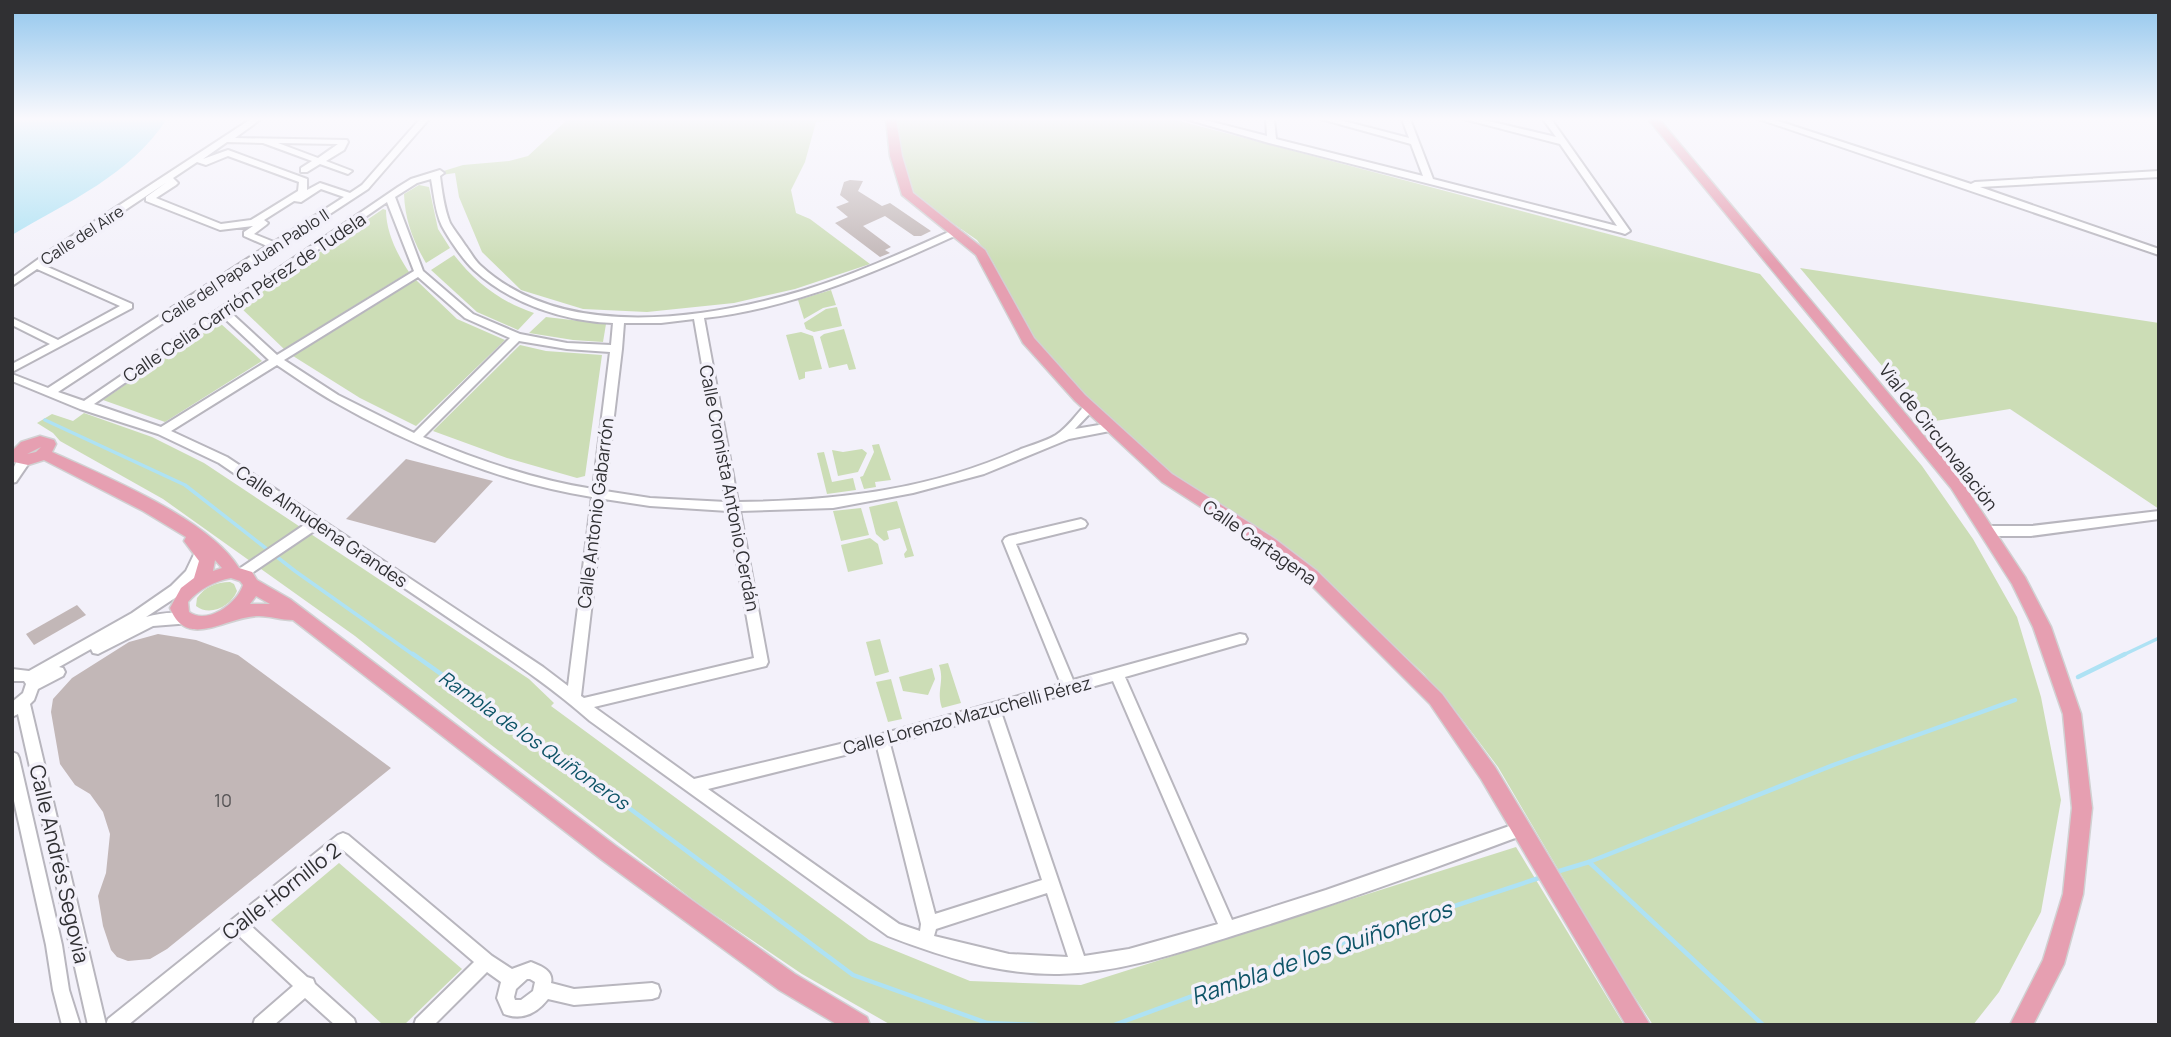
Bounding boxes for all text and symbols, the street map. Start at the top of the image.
street label: Calle del Aire [36,200,128,270]
street label: Calle del Papa Juan Pablo II [157,203,333,329]
street label: Calle Celia Carrión Pérez de Tudela [118,207,370,387]
street label: Vial de Circunvalación [1874,359,2004,515]
street label: Calle Cronista Antonio Cerdán [694,363,766,613]
street label: Calle Antonio Gabarrón [571,416,619,610]
street label: Calle Almudena Grandes [231,459,413,593]
street label: Calle Cartagena [1198,494,1322,590]
water label: Rambla de los Quiñoneros [434,664,636,817]
street label: Calle Lorenzo Mazuchelli Pérez [840,670,1094,760]
street label: Calle Andrés Segovia [24,762,96,966]
house number: 10 [214,788,232,812]
street label: Calle Hornillo 2 [216,836,346,946]
water label: Rambla de los Quiñoneros [1186,892,1458,1012]

